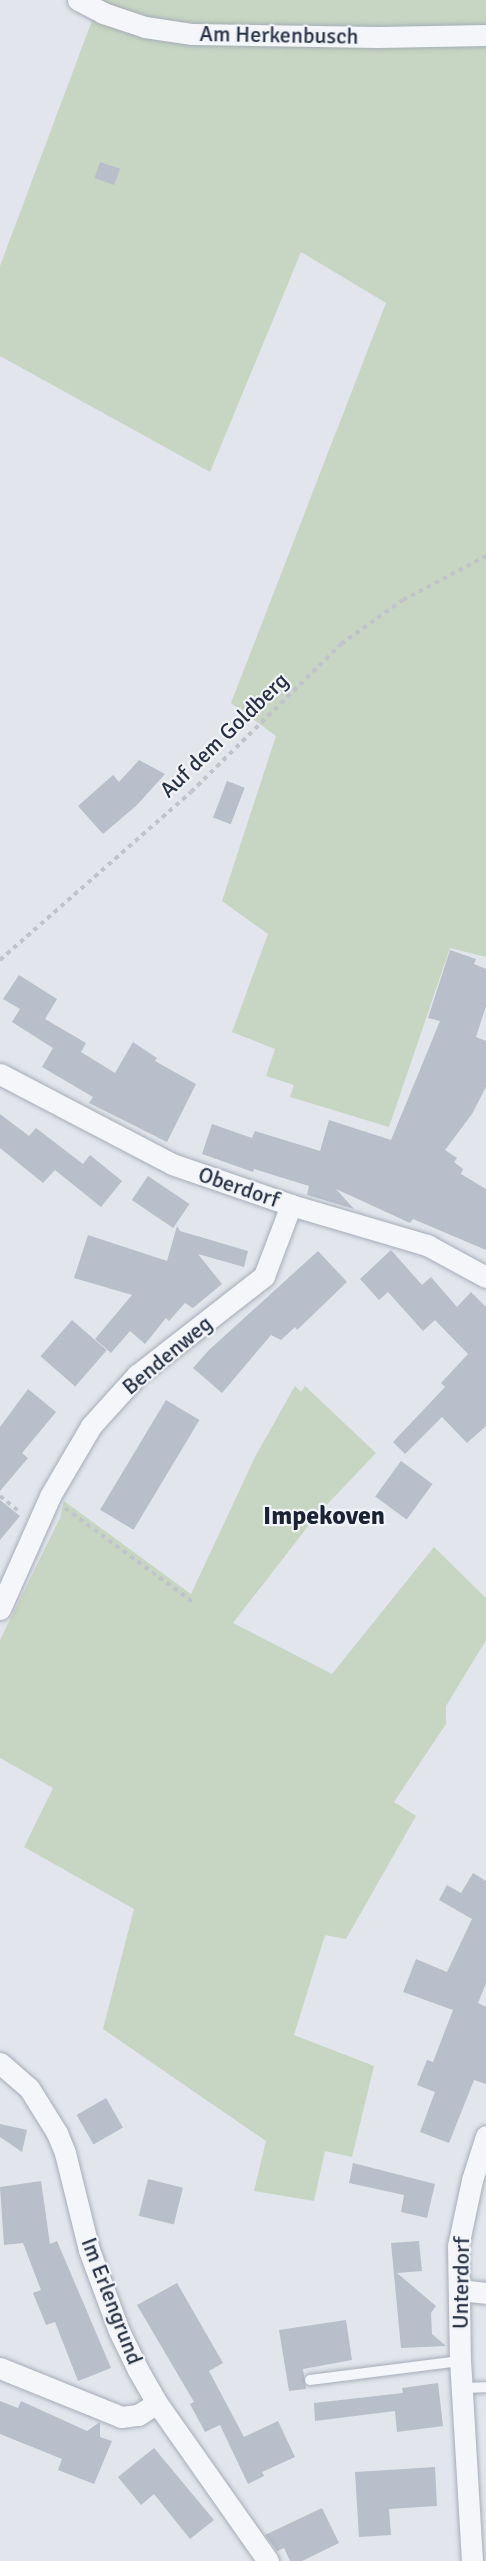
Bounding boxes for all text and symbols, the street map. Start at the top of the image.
street label: Am Herkenbusch [199,20,359,50]
street label: Auf dem Goldberg [154,667,294,803]
street label: Oberdorf [195,1161,283,1213]
street label: Bendenweg [117,1310,217,1400]
district label: Impekoven [263,1501,385,1533]
street label: Im Erlengrund [76,2234,148,2368]
street label: Unterdorf [447,2237,475,2329]

